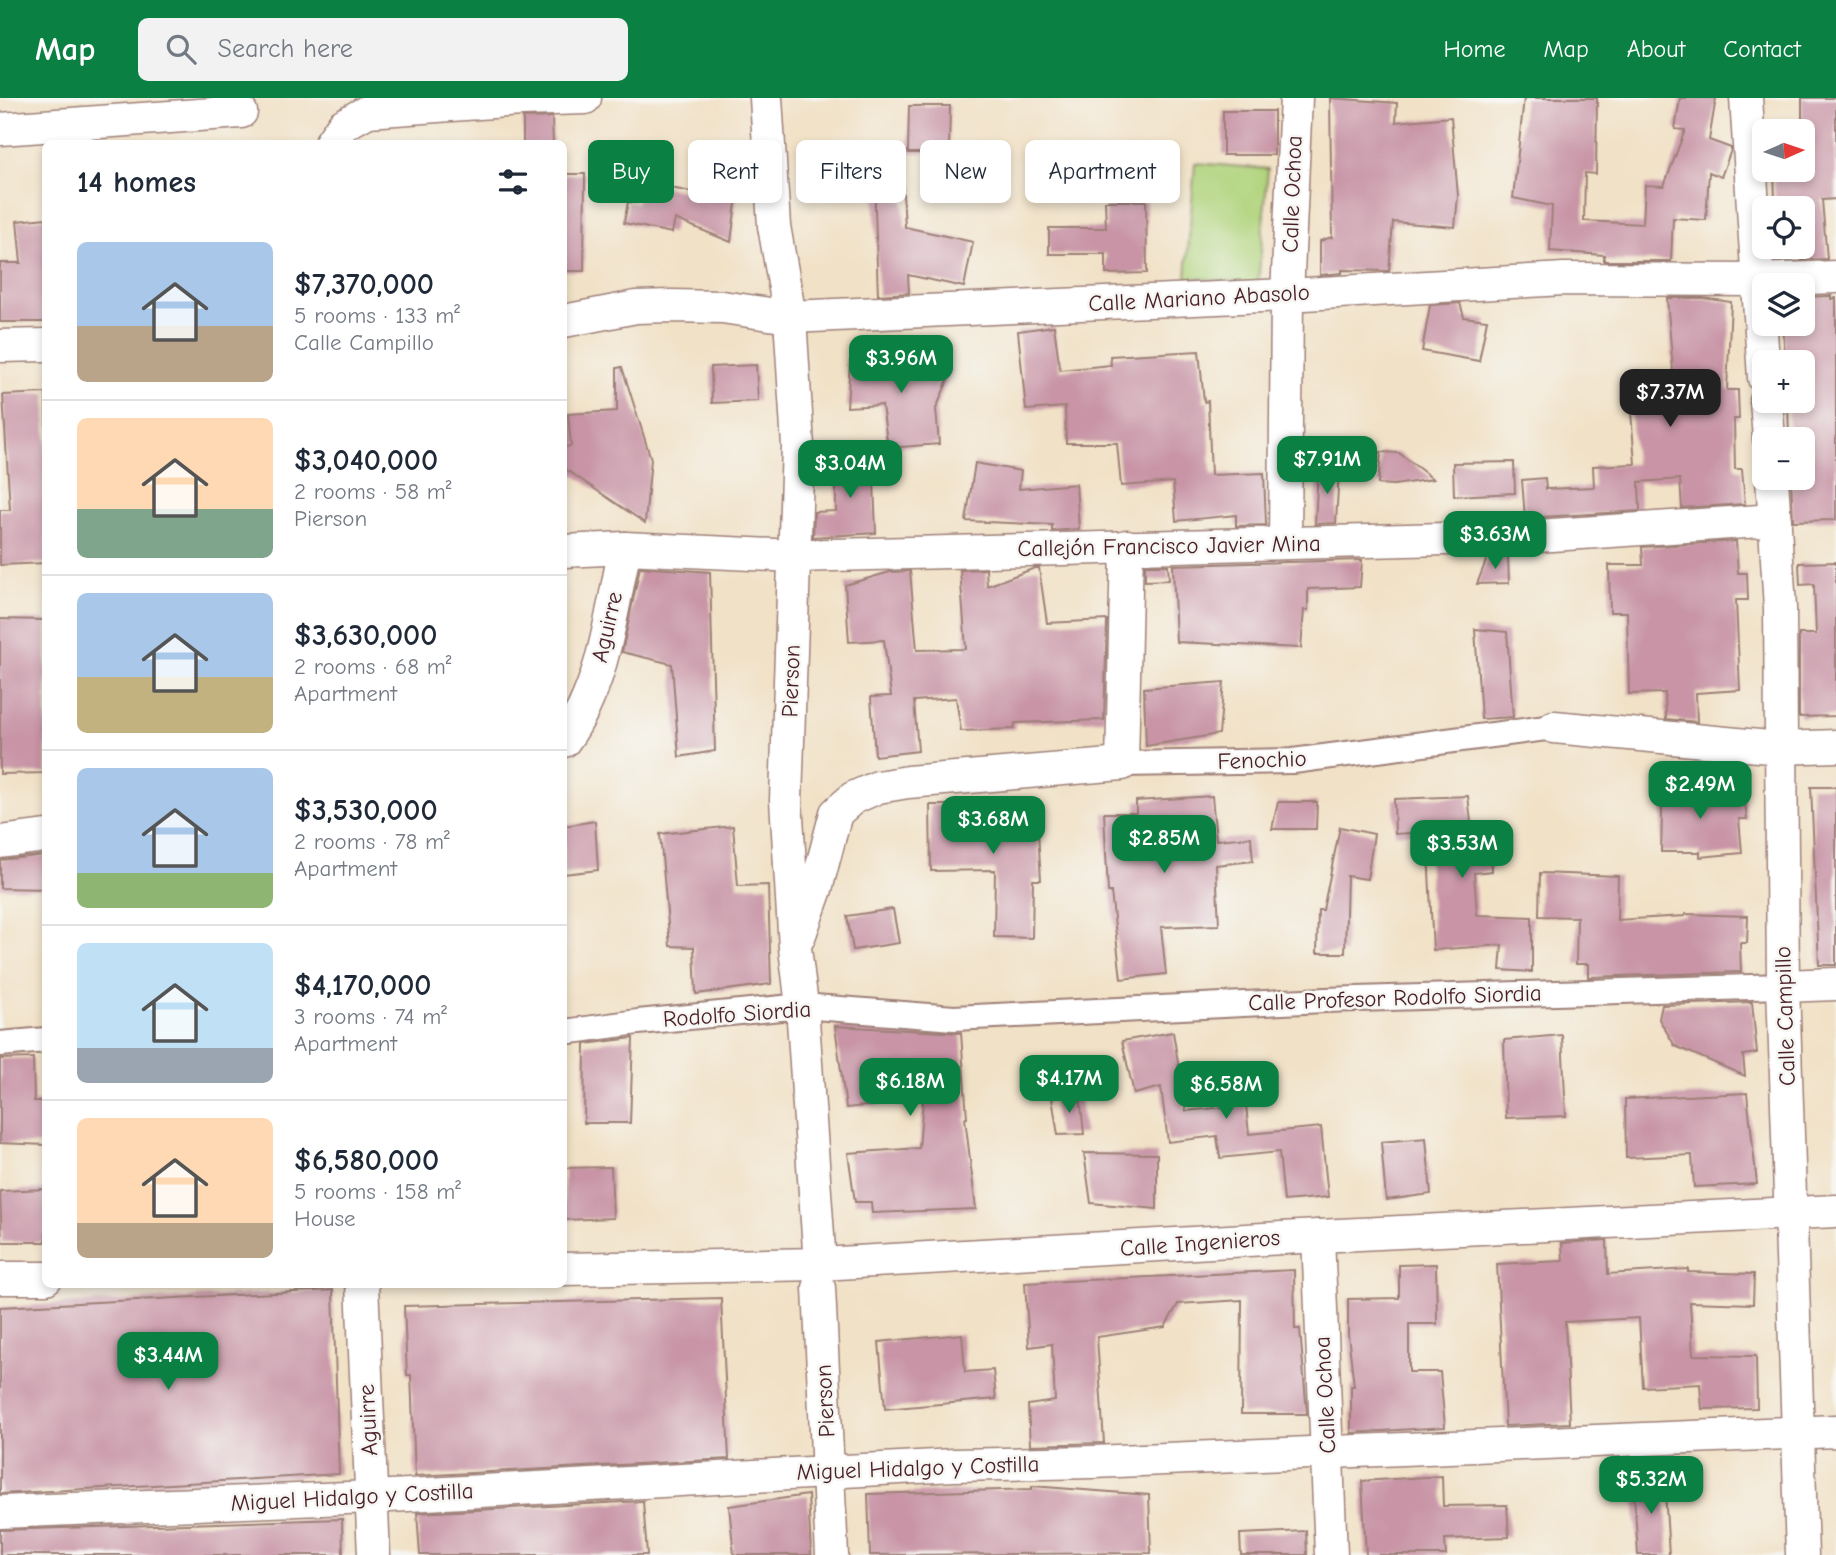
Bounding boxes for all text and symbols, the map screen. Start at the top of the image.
search box [138,18,628,81]
text: Map [35,30,96,68]
icon: search [162,30,200,68]
text: Search here [218,34,353,64]
text: Home [1444,35,1505,63]
text: Map [1543,35,1589,63]
text: About [1627,35,1685,63]
text: Contact [1723,35,1801,63]
north arrow [1752,119,1815,182]
map controls [1752,119,1815,490]
street label: Calle Ochoa [1276,135,1308,253]
chip: Buy [588,140,674,203]
chip: Rent [688,140,782,203]
chip: Filters [796,140,906,203]
chip: New [920,140,1011,203]
chip: Apartment [1025,140,1180,203]
icon: filters [494,163,532,201]
text: 14 homes [77,165,196,200]
button: locate [1752,196,1815,259]
text: $7,370,000 [294,267,434,302]
icon: home [133,270,217,354]
button: layers [1752,273,1815,336]
street label: Calle Mariano Abasolo [1088,279,1310,317]
text: 5 rooms · 133 m² [294,302,460,329]
text: Calle Campillo [294,329,434,356]
pin: $3.96M [844,336,958,395]
text: $3.96M [865,344,937,371]
button: + [1752,350,1815,413]
pin: $7.37M [1613,370,1727,429]
text: $7.37M [1636,378,1704,405]
button: − [1752,427,1815,490]
pin: $7.91M [1270,436,1384,496]
pin: $3.04M [793,440,907,500]
text: $3,040,000 [294,443,438,478]
text: $7.91M [1293,445,1361,472]
icon: home [133,446,217,530]
text: $3.04M [814,449,886,476]
text: 2 rooms · 58 m² [294,478,452,505]
text: Pierson [294,505,367,532]
pin: $3.63M [1438,512,1552,571]
text: $3.63M [1459,520,1531,547]
street label: Callejón Francisco Javier Mina [1017,530,1321,562]
street label: Aguirre [586,589,628,665]
text: $3,630,000 [294,618,437,653]
icon: home [133,621,217,705]
street label: Pierson [776,644,806,718]
text: 2 rooms · 68 m² [294,653,452,680]
text: Apartment [294,680,397,707]
street label: Fenochio [1217,745,1307,775]
pin: $2.49M [1643,762,1757,821]
text: $2.49M [1665,770,1735,797]
text: $3,530,000 [294,793,438,828]
icon: home [133,796,217,880]
pin: $3.68M [936,796,1050,856]
text: $3.68M [957,805,1029,832]
pin: $2.85M [1107,816,1221,875]
pin: $3.53M [1405,820,1519,880]
text: $2.85M [1128,824,1200,851]
text: 2 rooms · 78 m² [294,828,450,855]
text: $3.53M [1426,829,1498,856]
text: Apartment [294,855,397,882]
street label: Calle Campillo [1769,946,1801,1086]
text: $4,170,000 [294,968,432,1003]
icon: home [133,971,217,1055]
street label: Calle Profesor Rodolfo Siordia [1248,979,1542,1017]
street label: Rodolfo Siordia [662,995,812,1033]
text: 3 rooms · 74 m² [294,1003,447,1030]
text: Apartment [294,1030,397,1057]
pin: $4.17M [1012,1056,1126,1115]
pin: $6.18M [853,1058,967,1118]
pin: $6.58M [1169,1062,1283,1121]
text: $4.17M [1036,1064,1102,1091]
text: $6.18M [875,1067,945,1094]
text: $6.58M [1190,1070,1262,1097]
text: $6,580,000 [294,1143,439,1178]
icon: home [133,1146,217,1230]
text: 5 rooms · 158 m² [294,1178,461,1205]
text: House [294,1205,356,1232]
street label: Calle Ingenieros [1119,1224,1281,1262]
pin: $3.44M [111,1332,225,1392]
street label: Calle Ochoa [1308,1336,1342,1454]
text: $3.44M [133,1341,203,1368]
street label: Pierson [810,1364,840,1438]
street label: Aguirre [353,1383,383,1457]
street label: Miguel Hidalgo y Costilla [796,1450,1040,1486]
pin: $5.32M [1594,1456,1708,1516]
text: $5.32M [1615,1465,1687,1492]
street label: Miguel Hidalgo y Costilla [230,1477,474,1517]

